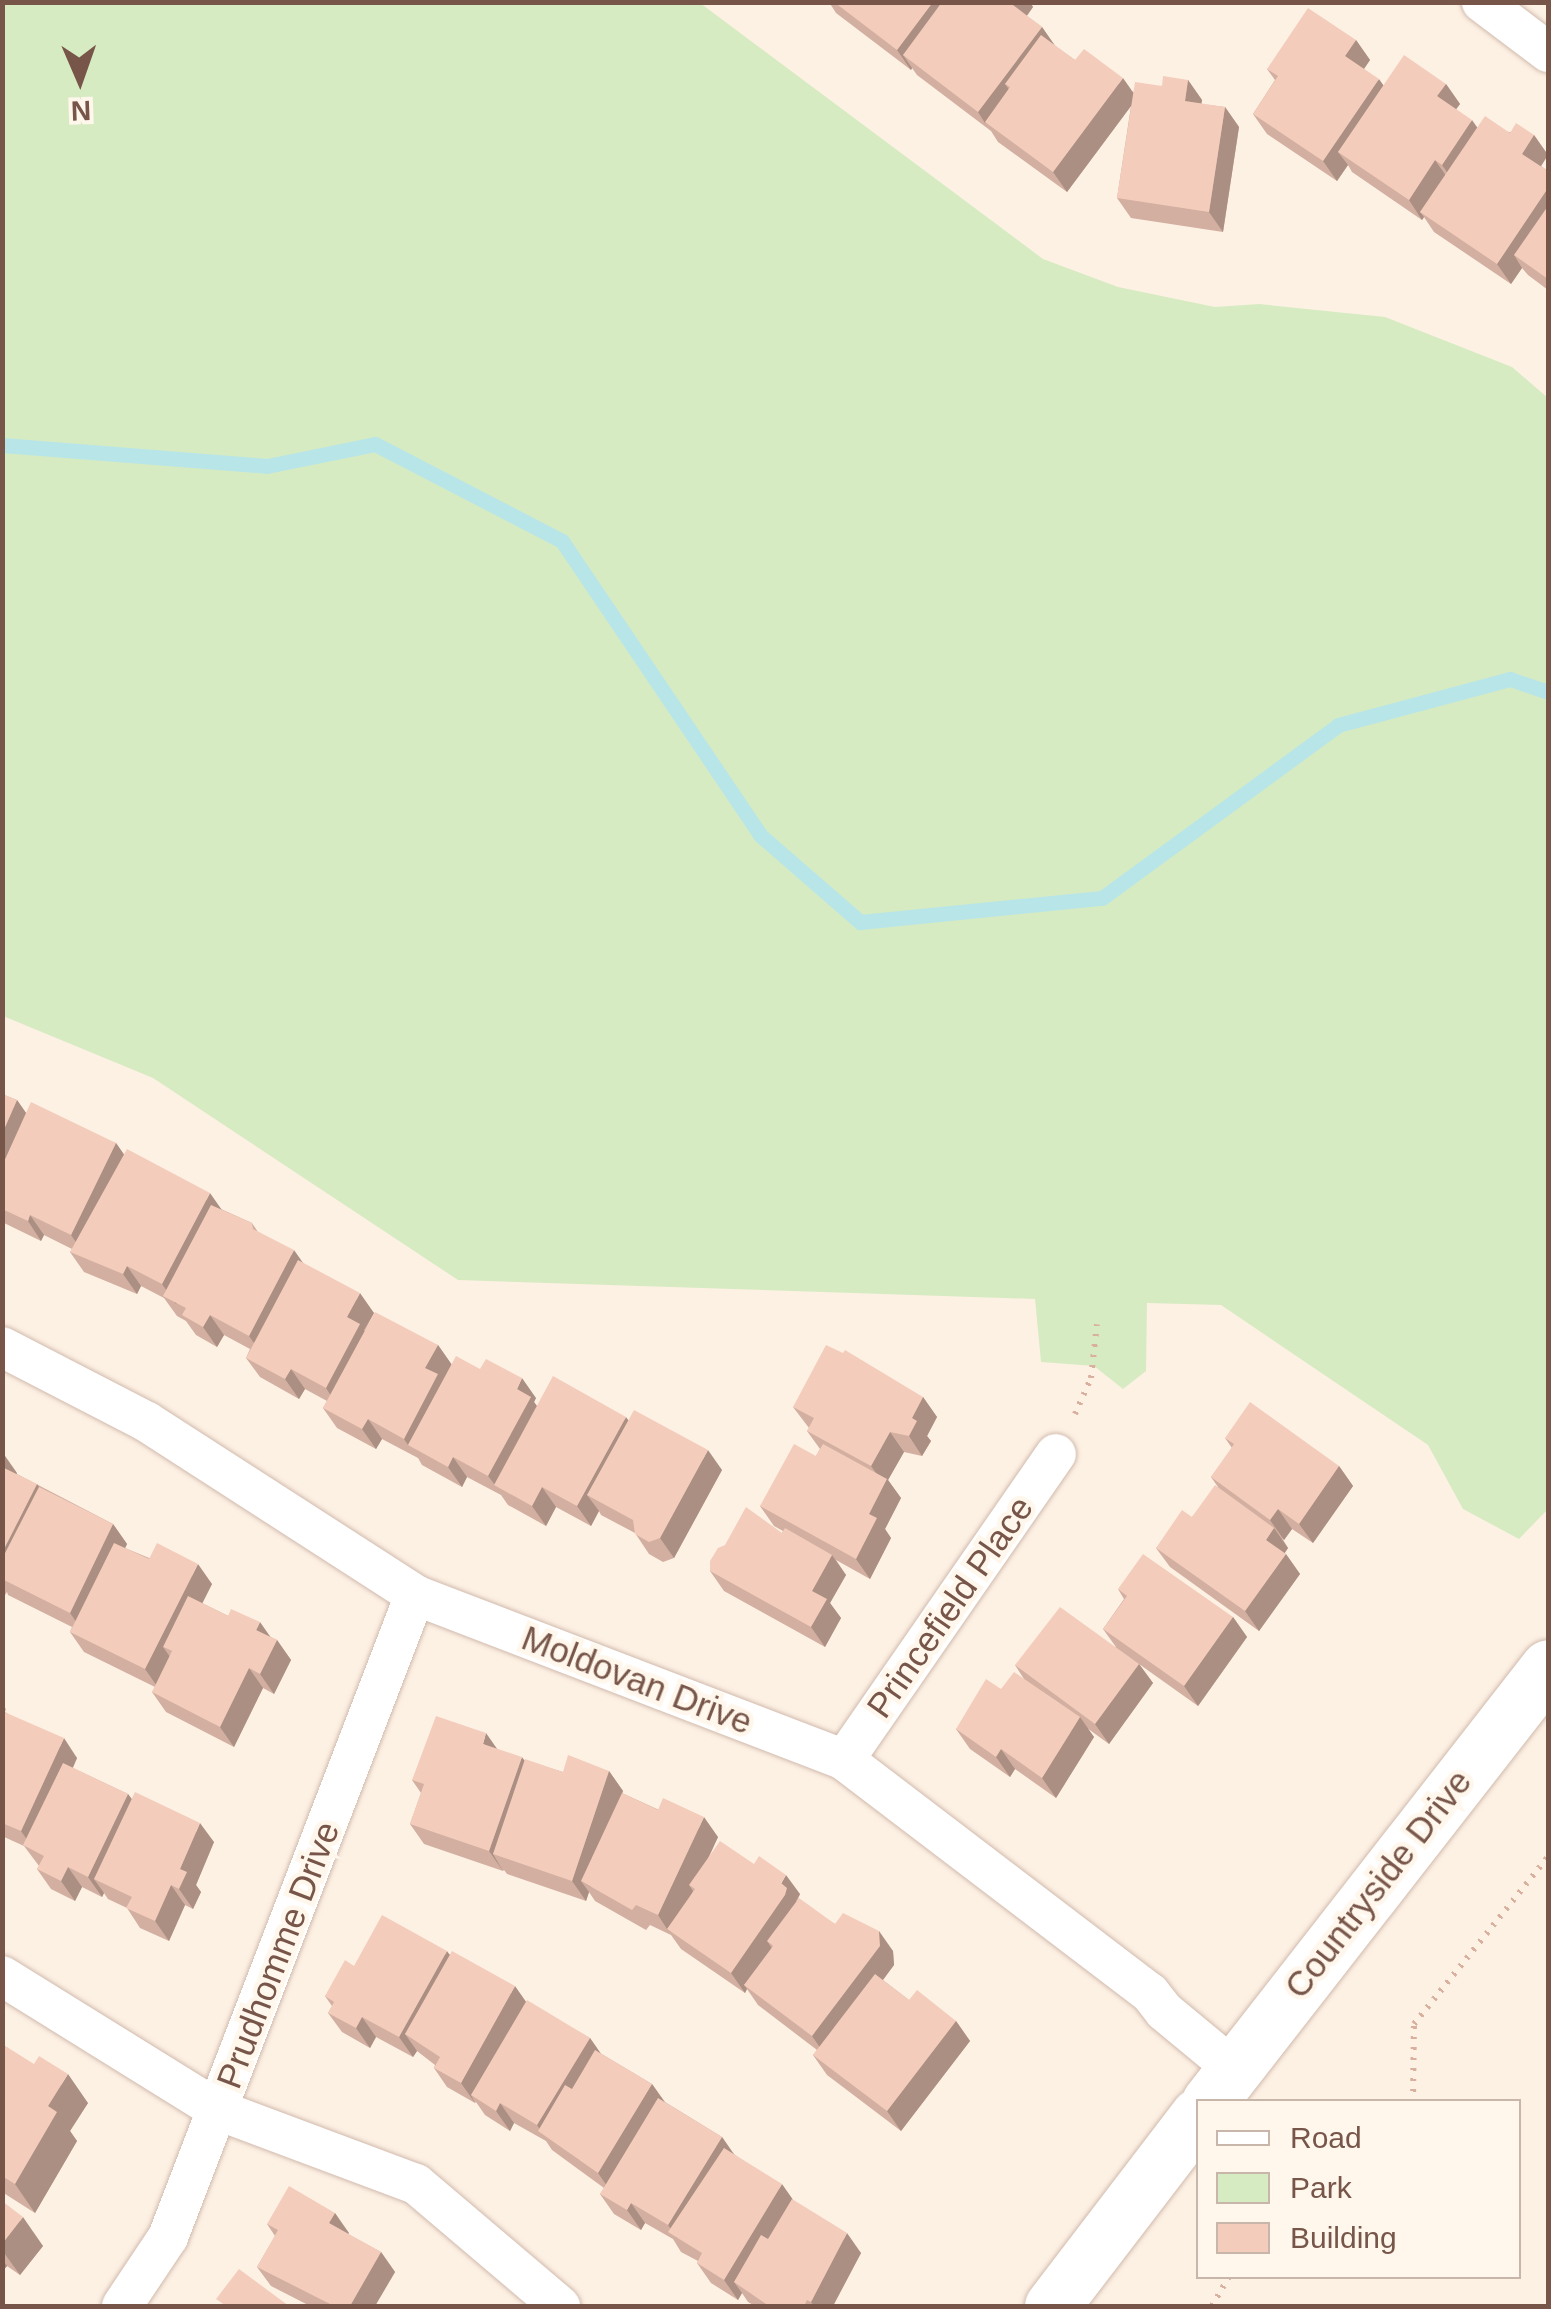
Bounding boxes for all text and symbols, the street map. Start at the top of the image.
north arrow [30,30,130,130]
text: N [70,95,92,126]
street label: Princefield Place [858,1488,1042,1726]
street label: Moldovan Drive [516,1617,758,1743]
street label: Countryside Drive [1276,1761,1480,2007]
street label: Prudhomme Drive [208,1816,348,2094]
legend [1196,2099,1521,2279]
text: Road [1290,2121,1362,2154]
text: Park [1290,2171,1352,2204]
text: Building [1290,2221,1397,2254]

